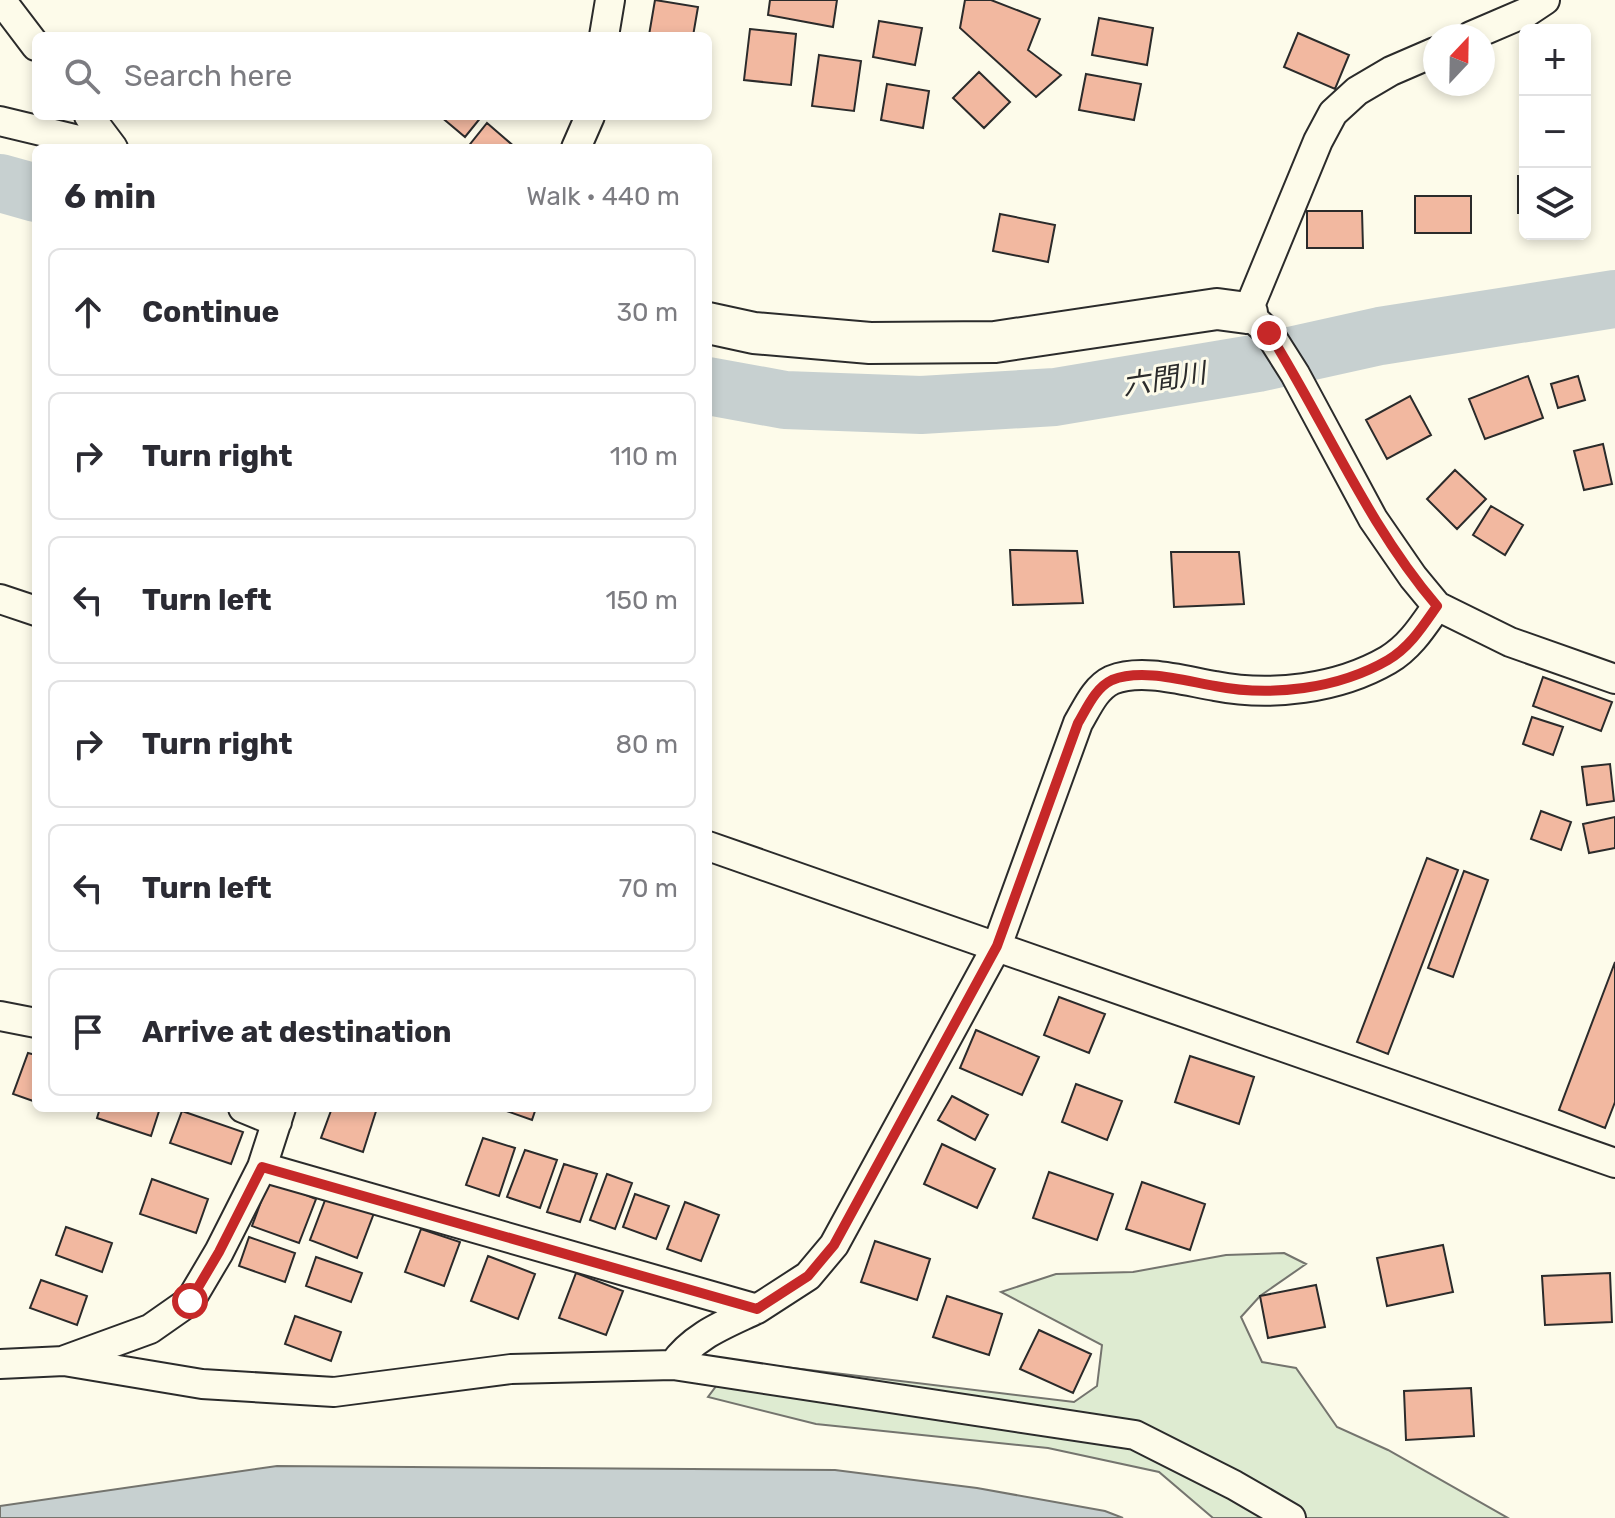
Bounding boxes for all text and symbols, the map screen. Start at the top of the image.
north arrow [1423,24,1495,96]
map controls [1519,24,1591,240]
button: + [1519,24,1591,96]
search box [32,32,712,120]
icon: search [60,54,104,98]
text: Search here [124,58,292,94]
button: − [1519,96,1591,168]
button: layers [1519,168,1591,240]
text: 6 min [64,176,156,217]
text: Walk · 440 m [526,181,680,212]
icon: ahead [66,290,110,334]
text: Continue [142,294,279,330]
text: 30 m [616,297,678,328]
route end [1251,315,1287,351]
water label: 六間川 [1120,356,1211,402]
icon: right [66,434,110,478]
text: Turn right [142,438,293,474]
text: 110 m [610,441,678,472]
icon: left [66,578,110,622]
text: Turn left [142,582,272,618]
text: 150 m [605,585,678,616]
icon: right [66,722,110,766]
text: Turn right [142,726,293,762]
text: 80 m [615,729,678,760]
icon: left [66,866,110,910]
text: Turn left [142,870,272,906]
text: 70 m [619,873,678,904]
icon: arrive [66,1010,110,1054]
text: Arrive at destination [142,1014,452,1050]
route start [172,1283,208,1319]

